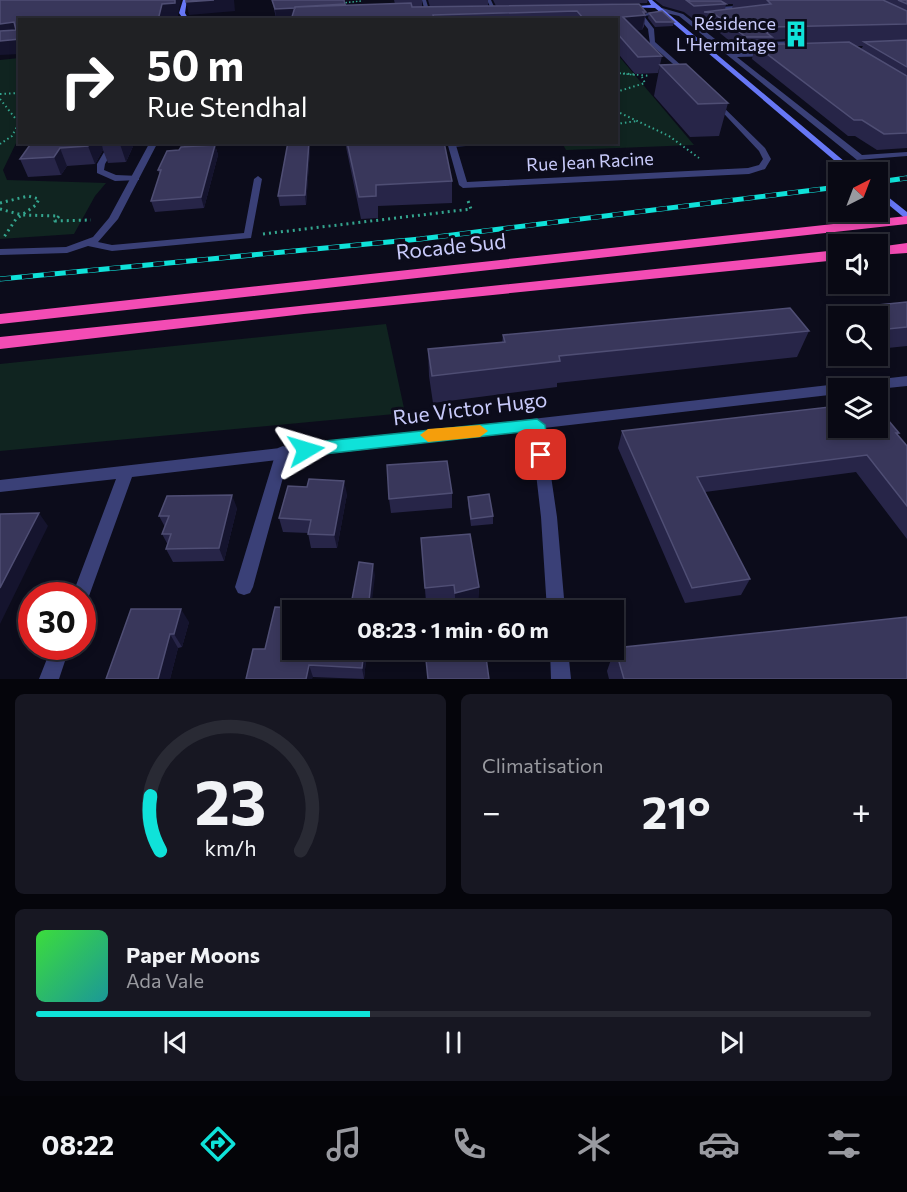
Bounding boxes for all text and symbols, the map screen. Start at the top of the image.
place label: Résidence L'Hermitage [676,12,776,55]
building icon: Résidence L'Hermitage [781,19,811,49]
text: 50 m [147,38,244,90]
icon: right [48,42,126,120]
text: Rue Stendhal [147,90,308,123]
street label: Rue Jean Racine [526,147,654,175]
north arrow [828,162,888,222]
map controls [828,162,888,438]
street label: Rocade Sud [394,227,507,264]
button: sound [828,234,888,294]
button: search [828,306,888,366]
button: layers [828,378,888,438]
street label: Rue Victor Hugo [391,386,549,429]
position arrow [274,418,338,482]
pin [515,429,566,480]
icon: arrive [524,438,557,471]
speed limit sign: 30 [18,582,96,660]
text: 08:23 · 1 min · 60 m [357,616,549,643]
text: Climatisation [482,753,603,777]
text: 23 [195,762,266,838]
text: 21° [642,783,711,838]
text: − [482,790,501,831]
text: + [852,790,871,831]
text: km/h [204,834,257,860]
text: Paper Moons [126,941,260,968]
text: Ada Vale [126,968,204,992]
icon: previous [159,1026,192,1059]
icon: pause [437,1026,470,1059]
icon: next [715,1026,748,1059]
icon: directions [197,1123,239,1165]
icon: music [323,1123,365,1165]
icon: phone [448,1123,490,1165]
icon: climate [573,1123,615,1165]
icon: car [698,1123,740,1165]
icon: filters [823,1123,865,1165]
text: 08:22 [42,1128,114,1161]

